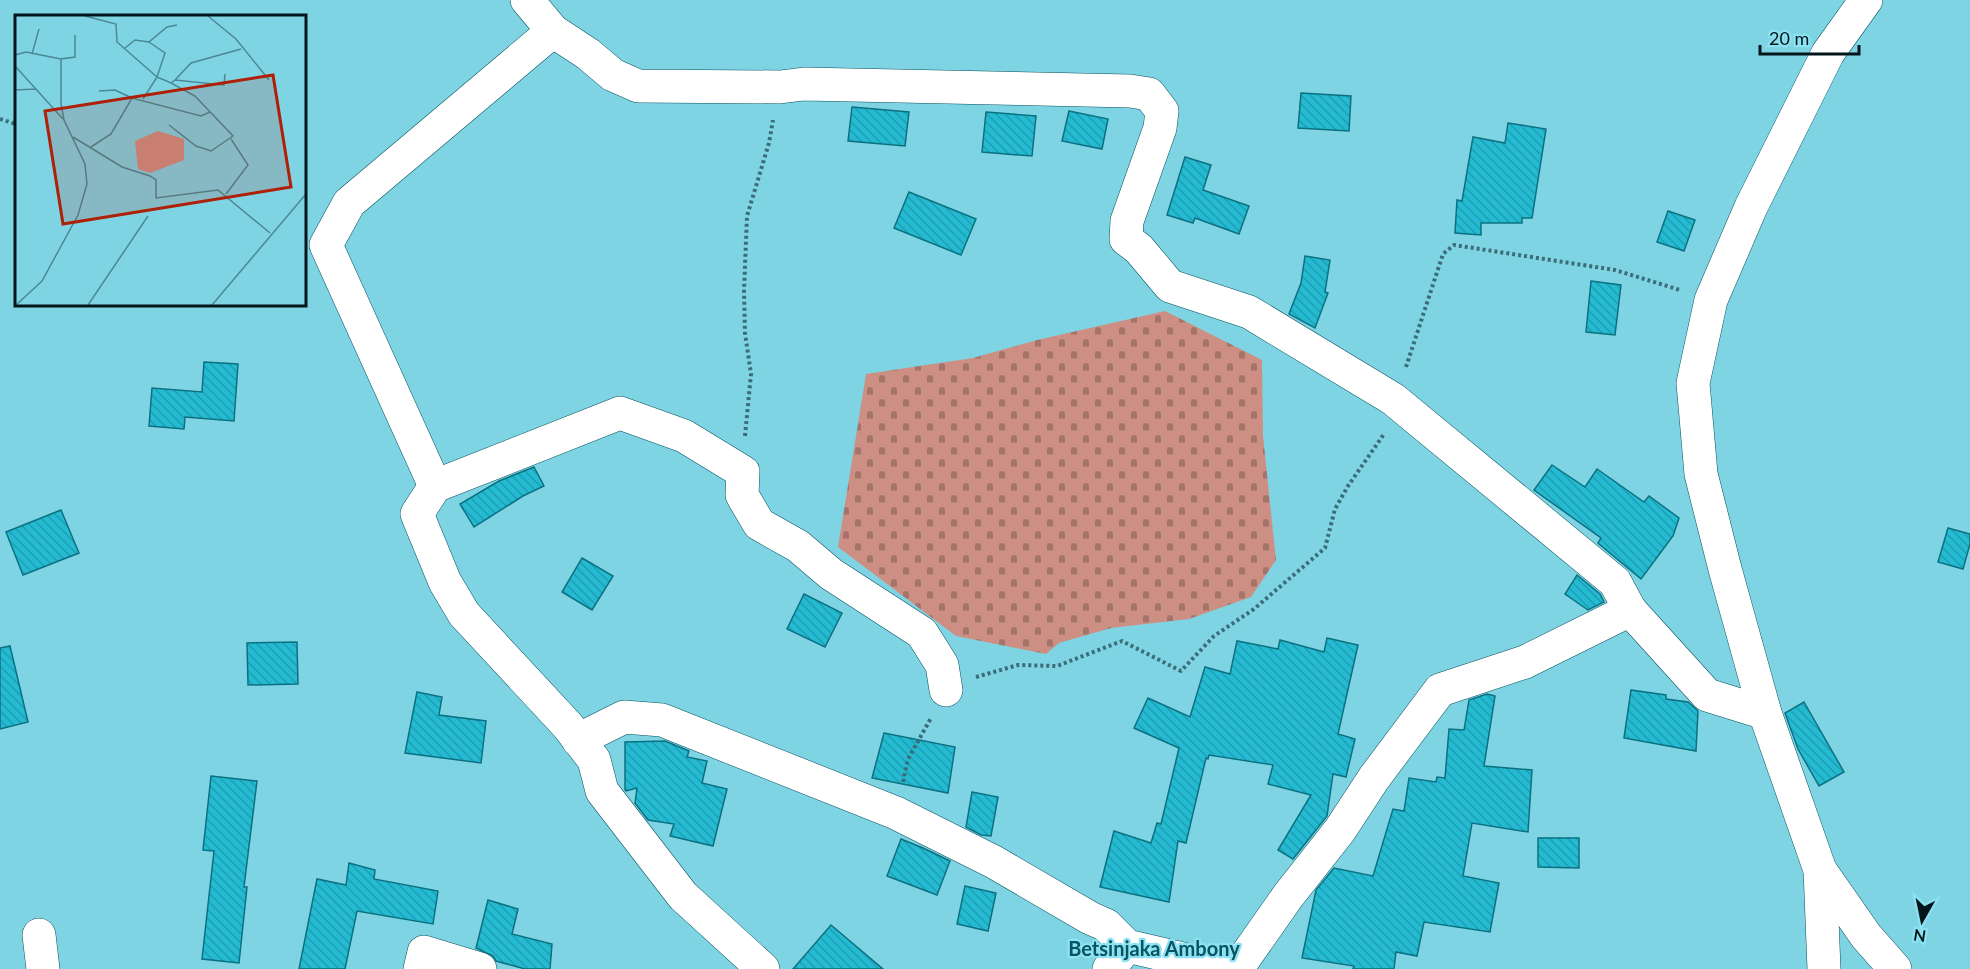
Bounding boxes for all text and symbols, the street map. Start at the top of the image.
inset map [15,15,306,306]
scale bar [1760,18,1859,56]
text: 20 m [1769,27,1809,49]
north arrow [1892,891,1952,951]
text: N [1912,926,1927,947]
district label: Betsinjaka Ambony [1068,936,1240,960]

